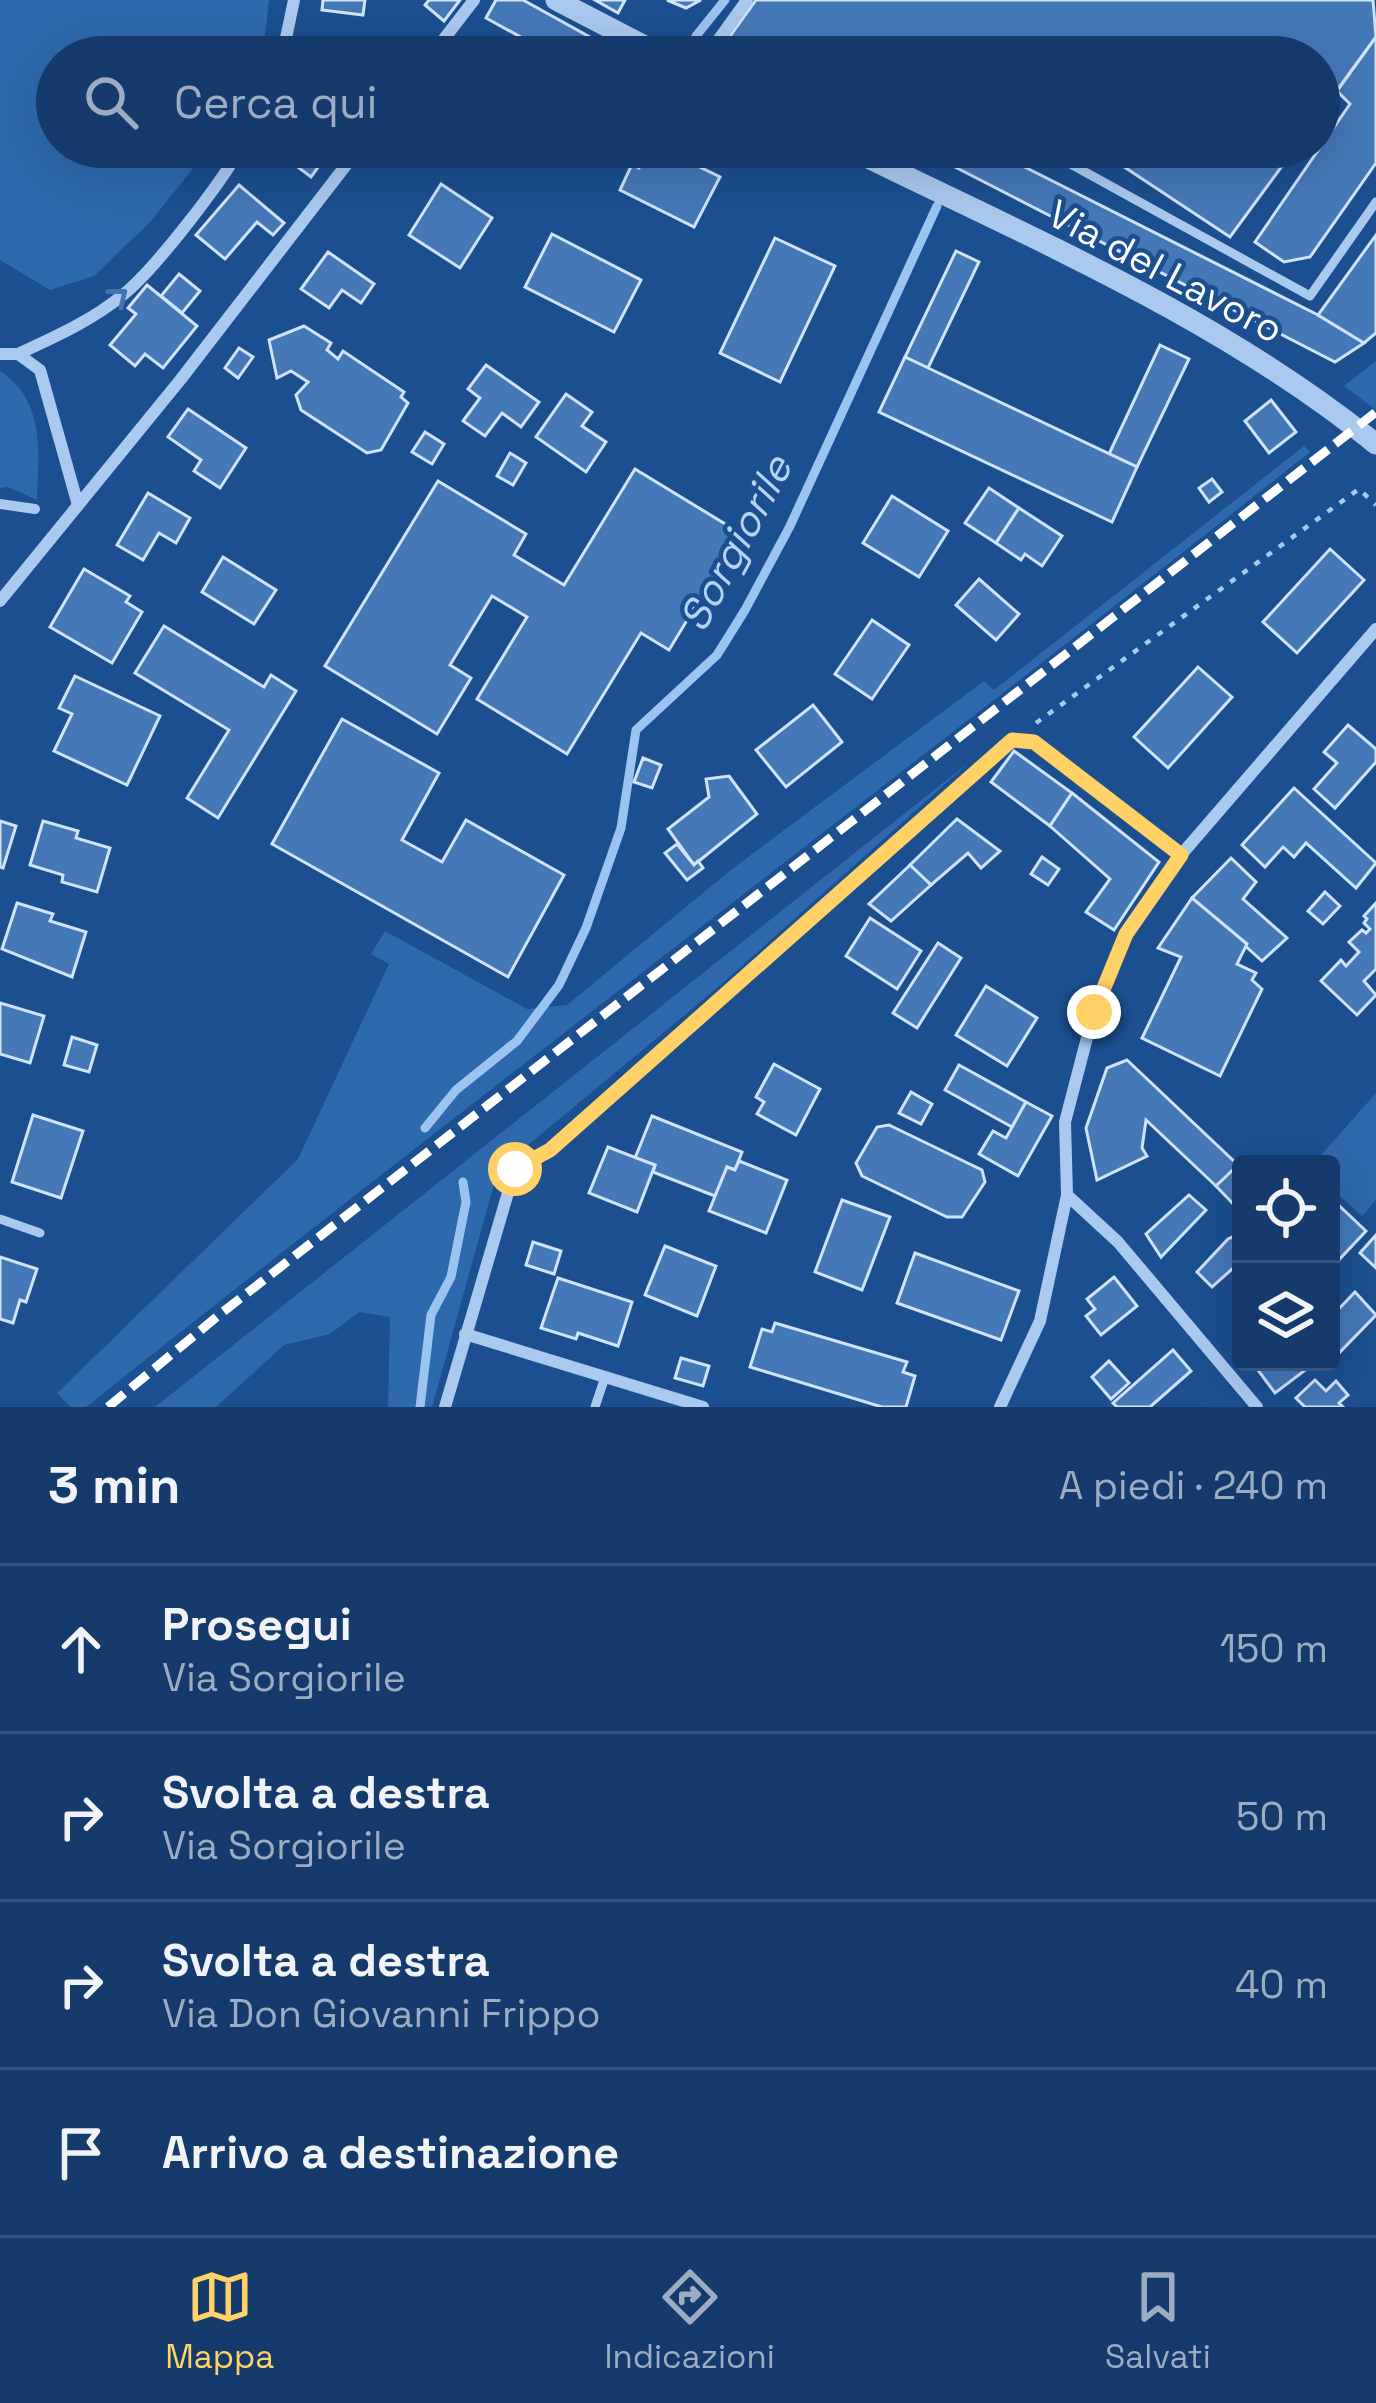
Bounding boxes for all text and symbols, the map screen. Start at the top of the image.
search box [36,36,1340,168]
icon: search [78,69,144,135]
text: Cerca qui [174,74,378,131]
street label: Via del Lavoro [1040,189,1292,354]
one-way arrow [105,288,127,310]
water label: Sorgiorile [667,444,805,640]
route end [1067,985,1121,1039]
route start [488,1142,542,1196]
map controls [1232,1155,1340,1371]
button: locate [1232,1155,1340,1263]
button: layers [1232,1263,1340,1371]
text: 3 min [48,1453,181,1518]
text: A piedi · 240 m [1059,1461,1328,1510]
text: Prosegui [162,1596,352,1653]
icon: ahead [48,1616,114,1682]
text: 150 m [1220,1624,1328,1673]
text: Via Sorgiorile [162,1653,406,1702]
text: Svolta a destra [162,1764,490,1821]
icon: right [48,1784,114,1850]
text: 50 m [1236,1792,1328,1841]
text: Via Sorgiorile [162,1821,406,1870]
text: Svolta a destra [162,1932,490,1989]
icon: right [48,1952,114,2018]
text: 40 m [1235,1960,1328,2009]
text: Via Don Giovanni Frippo [162,1989,601,2038]
icon: arrive [48,2120,114,2186]
text: Arrivo a destinazione [162,2124,619,2181]
tab: Mappa [165,2264,274,2378]
tab: Indicazioni [604,2264,775,2378]
tab: Salvati [1105,2264,1211,2378]

